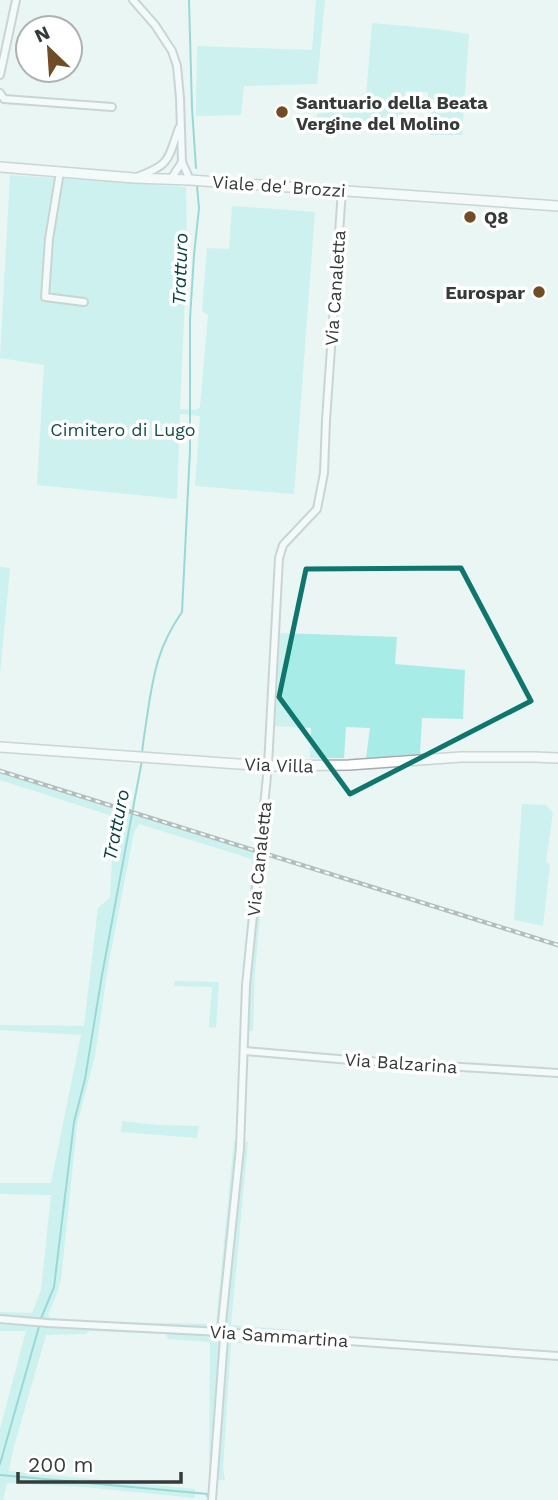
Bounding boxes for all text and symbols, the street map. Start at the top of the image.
north arrow [14,14,84,84]
text: N [31,21,53,47]
place label: Santuario della Beata Vergine del Molino [296,92,488,134]
marker: Santuario della Beata Vergine del Molino [274,104,290,120]
street label: Viale de' Brozzi [211,171,347,201]
place label: Q8 [484,207,509,228]
marker: Q8 [462,209,478,225]
street label: Via Canaletta [320,229,350,347]
water label: Tratturo [167,232,193,306]
place label: Eurospar [445,282,525,303]
marker: Eurospar [531,284,547,300]
park label: Cimitero di Lugo [50,419,196,440]
street label: Via Villa [244,753,314,777]
water label: Tratturo [98,787,134,863]
street label: Via Canaletta [242,800,276,918]
street label: Via Balzarina [344,1049,458,1077]
street label: Via Sammartina [209,1321,349,1351]
scale bar [18,1440,180,1484]
text: 200 m [28,1452,94,1477]

